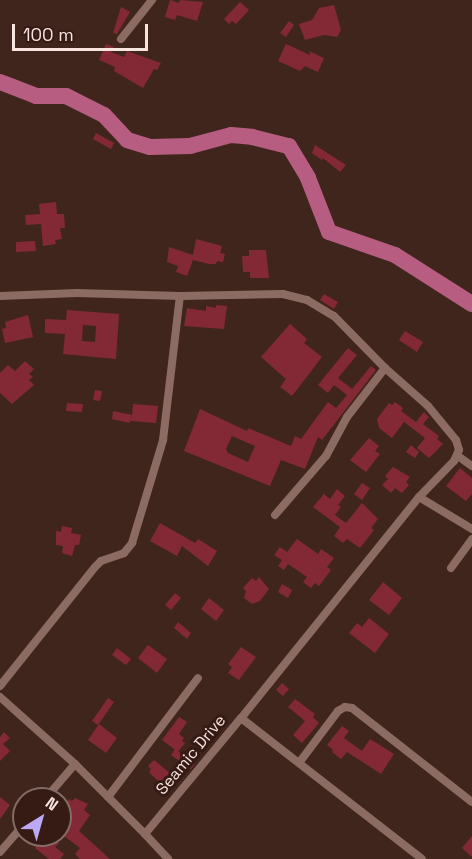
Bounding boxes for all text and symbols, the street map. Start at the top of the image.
scale bar [15,12,152,50]
text: 100 m [23,23,74,46]
street label: Seamic Drive [152,711,230,799]
north arrow [12,787,72,847]
text: N [41,792,63,815]

